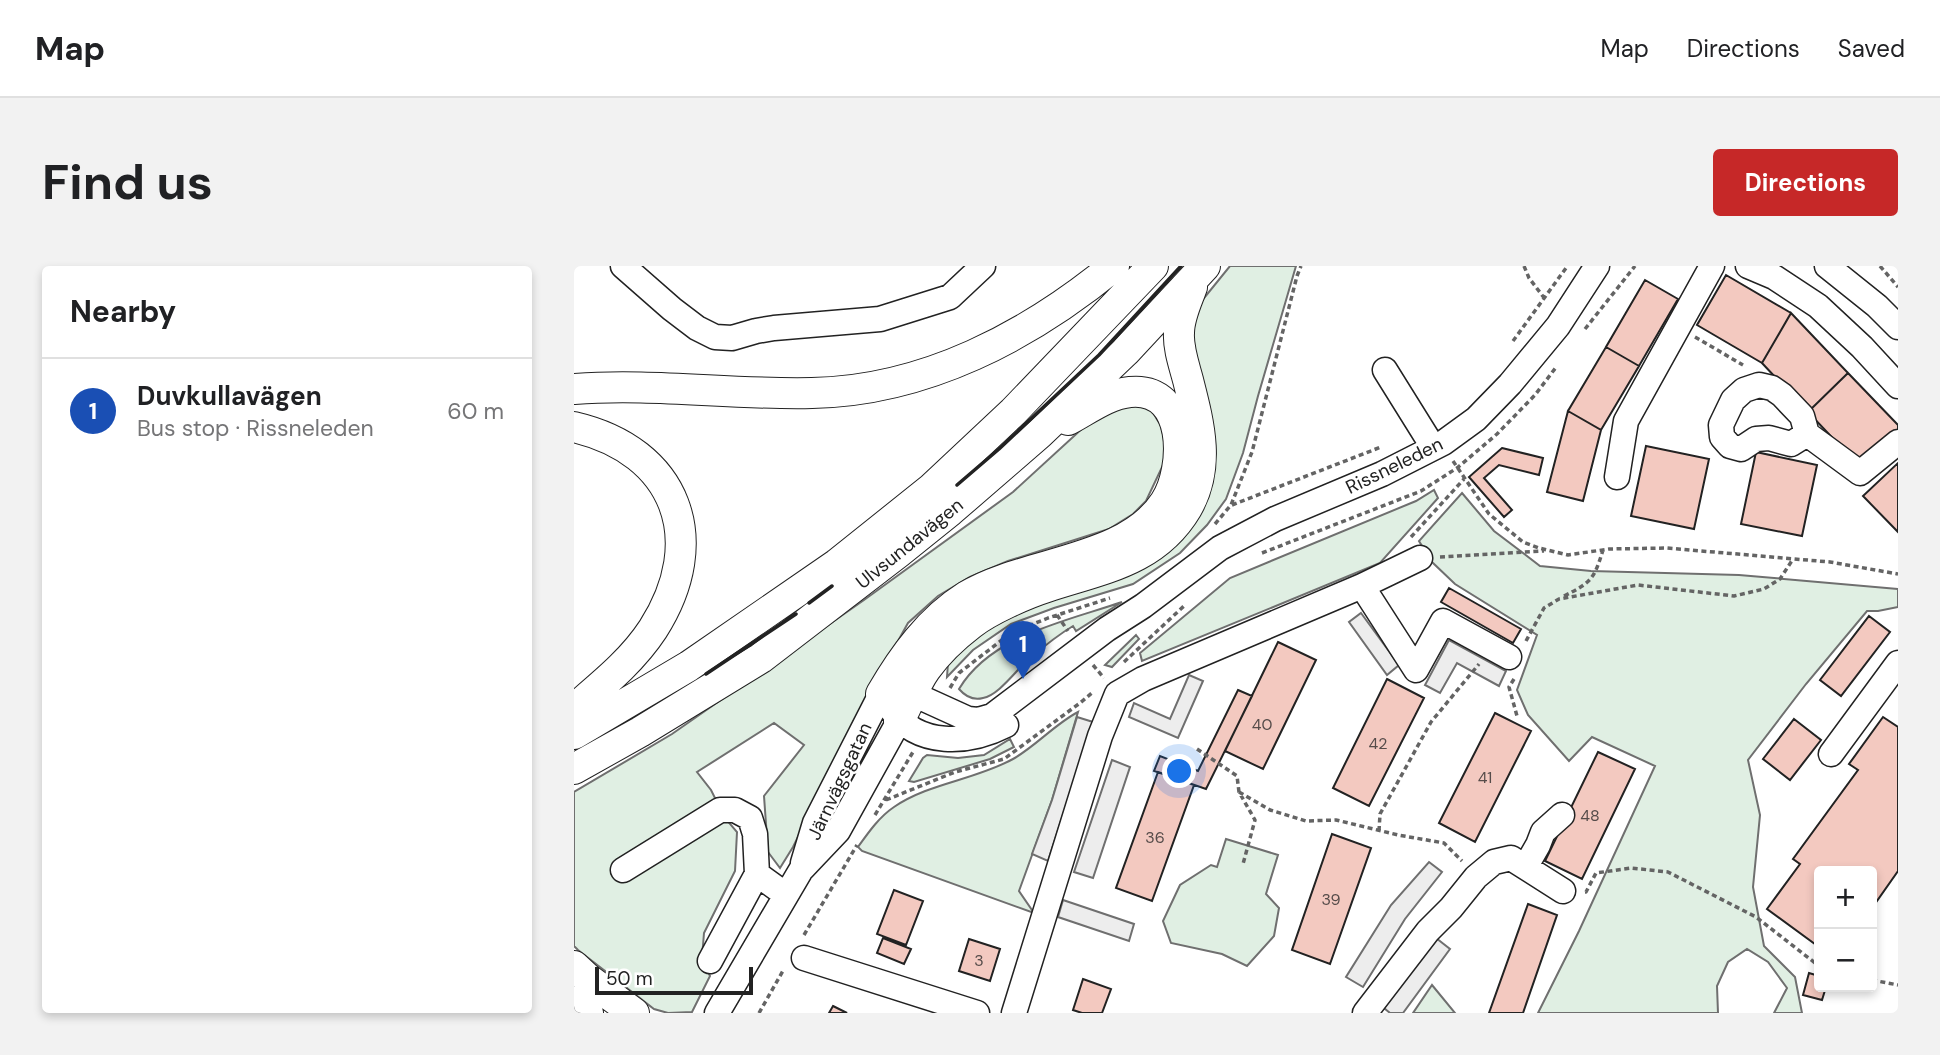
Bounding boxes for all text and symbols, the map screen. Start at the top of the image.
text: Map [35,27,105,70]
text: Map [1601,33,1649,64]
text: Directions [1687,33,1800,64]
text: Saved [1838,33,1905,64]
button: Directions [1713,149,1898,216]
text: Find us [42,150,213,214]
text: Nearby [70,292,176,331]
text: Duvkullavägen [137,379,322,413]
text: 1 [89,396,97,426]
text: 60 m [447,396,504,426]
text: Bus stop · Rissneleden [137,413,374,443]
street label: Rissneleden [1341,431,1447,500]
street label: Ulvsundavägen [850,492,968,594]
pin: 1 [1000,621,1046,679]
house number: 40 [1252,714,1272,735]
street label: Järnvägsgatan [801,718,878,844]
house number: 42 [1369,733,1387,754]
your location [1162,754,1196,788]
house number: 41 [1478,767,1492,788]
house number: 48 [1580,805,1600,826]
house number: 36 [1145,827,1165,848]
map controls [1814,866,1877,992]
button: + [1814,866,1877,929]
house number: 39 [1321,889,1341,910]
button: − [1814,929,1877,992]
house number: 3 [974,950,984,971]
scale bar [595,964,752,996]
text: 50 m [606,966,653,991]

